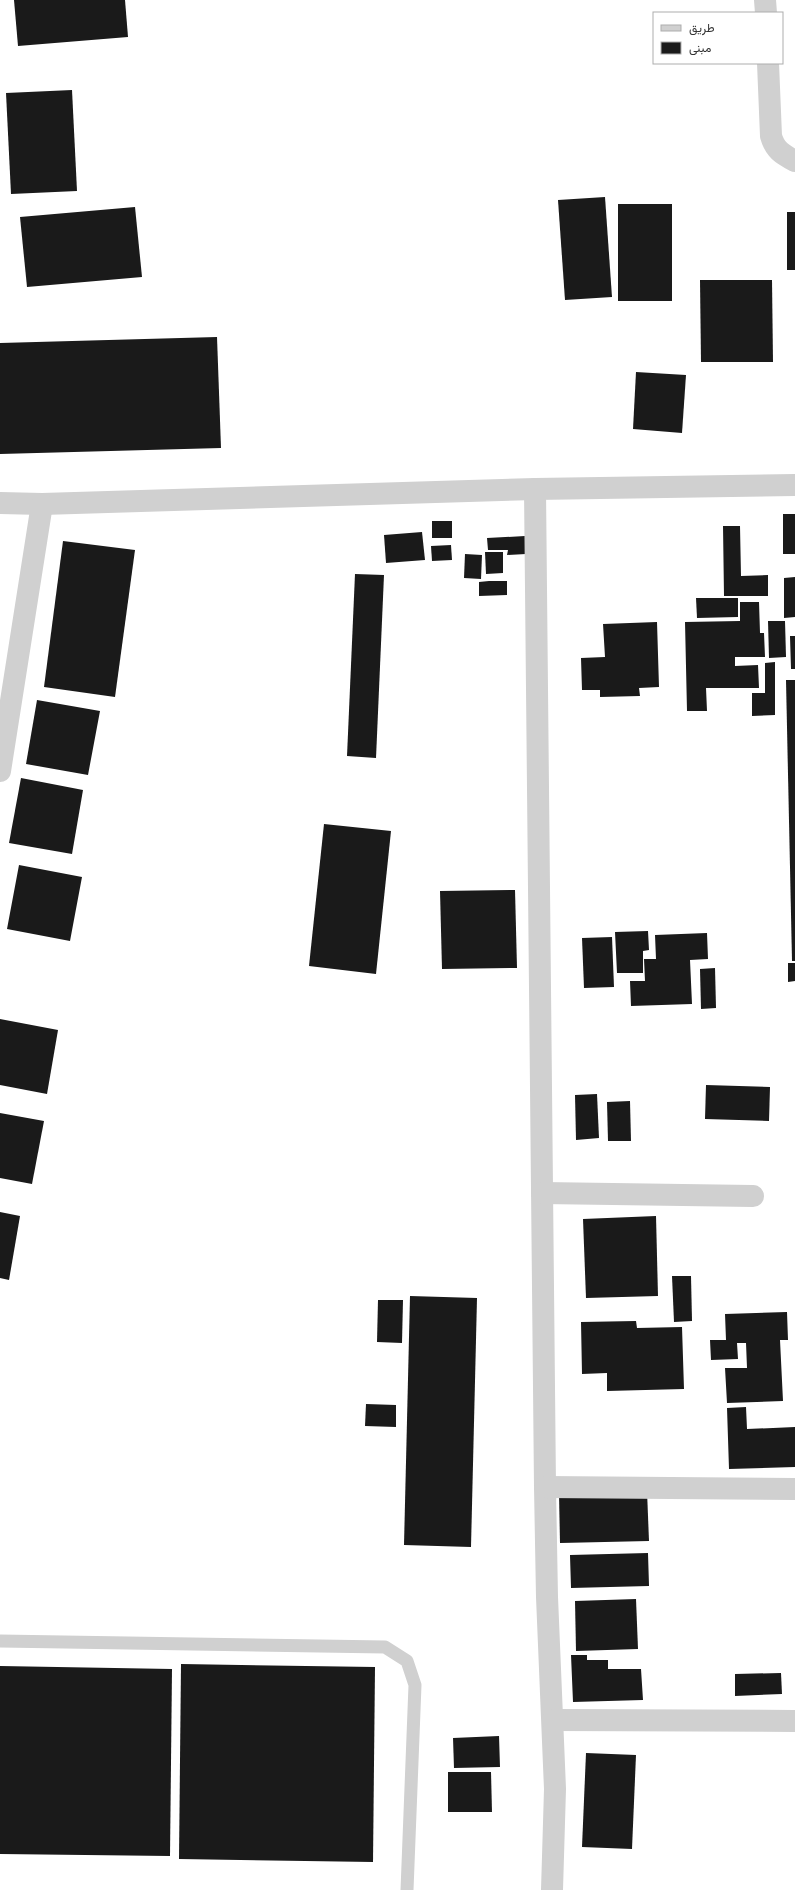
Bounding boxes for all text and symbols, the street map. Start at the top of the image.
legend [653,12,783,64]
text: طريق [689,20,715,36]
text: مبنى [689,40,711,56]

